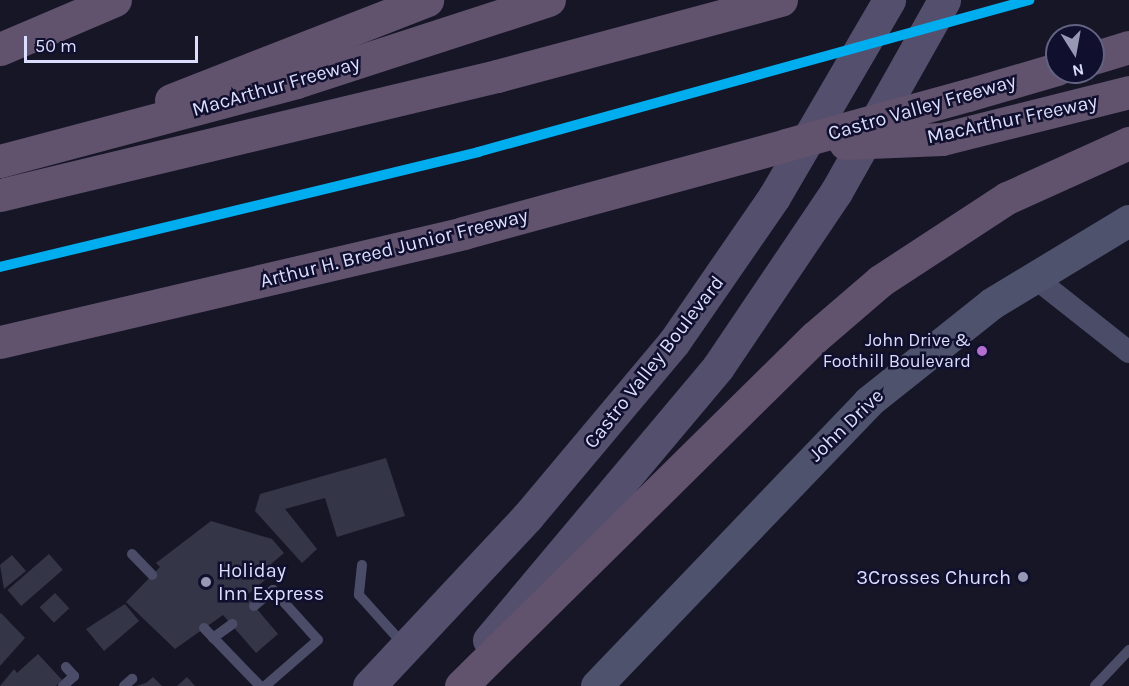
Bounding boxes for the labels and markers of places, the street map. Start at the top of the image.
place label: John Drive & Foothill Boulevard [823,330,971,372]
marker: John Drive & Foothill Boulevard [976,345,988,357]
place label: Holiday Inn Express [218,558,324,605]
place label: 3Crosses Church [856,565,1011,589]
marker: 3Crosses Church [1016,570,1030,584]
marker: Holiday Inn Express [199,575,213,589]

